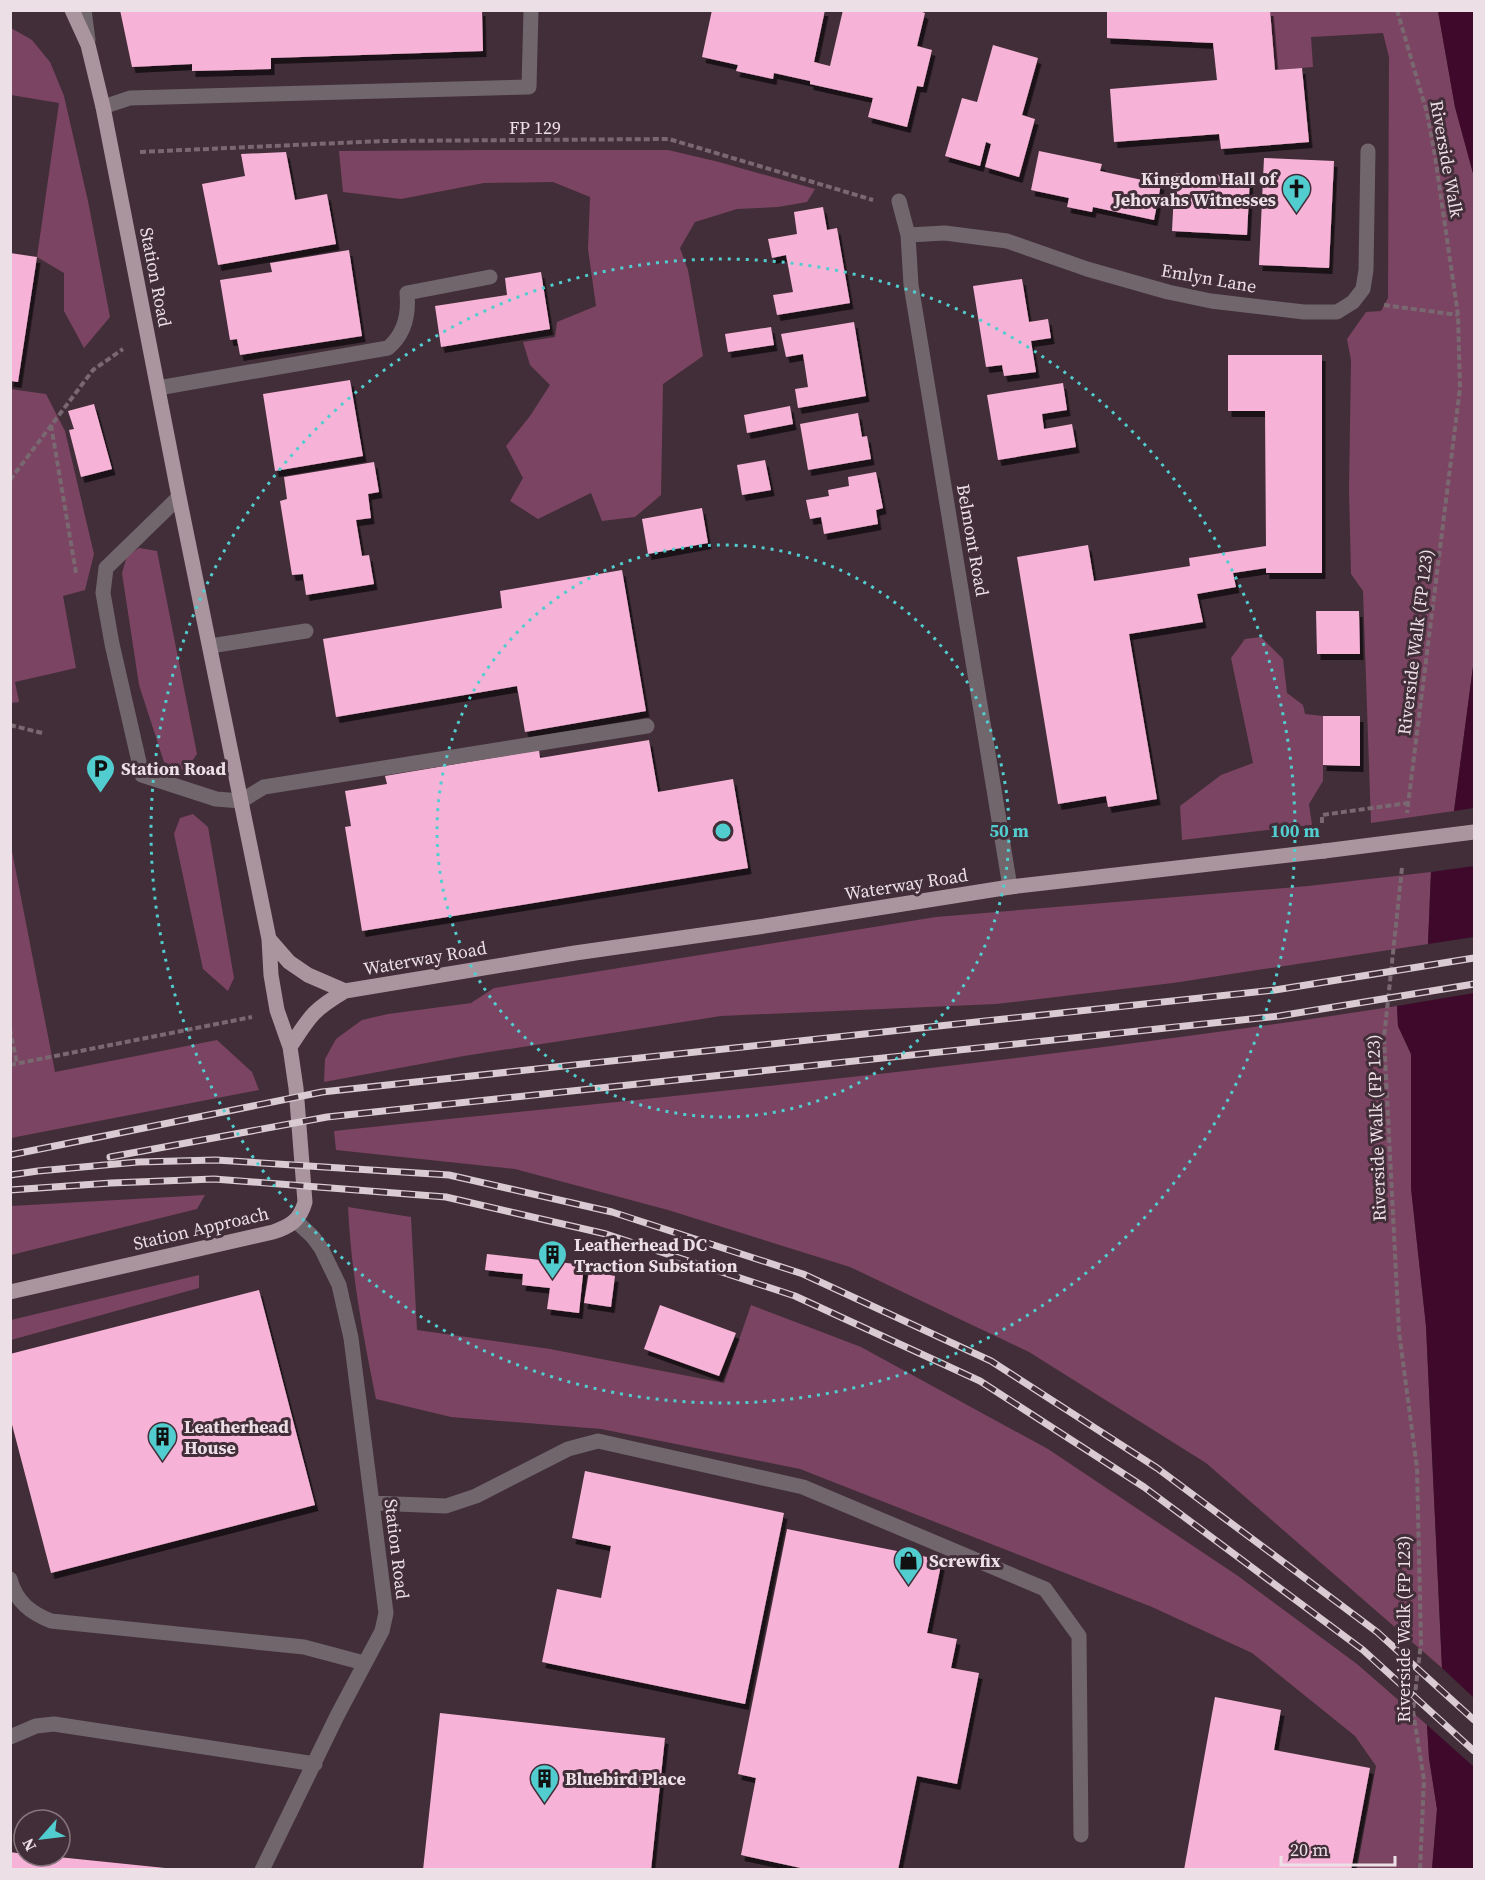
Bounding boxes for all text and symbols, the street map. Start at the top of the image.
street label: Riverside Walk [1424,98,1470,220]
street label: FP 129 [509,115,561,140]
place label: Kingdom Hall of Jehovahs Witnesses [1113,166,1278,212]
church icon: Kingdom Hall of Jehovahs Witnesses [1281,172,1313,214]
street label: Station Road [134,225,178,329]
street label: Emlyn Lane [1159,257,1259,299]
street label: Belmont Road [951,482,995,598]
street label: Riverside Walk (FP 123) [1391,548,1439,736]
parking icon: Station Road [84,752,116,794]
place label: Station Road [121,756,226,781]
text: 50 m [989,818,1029,843]
text: 100 m [1270,818,1320,843]
centre of rings [713,821,733,841]
street label: Waterway Road [842,862,970,906]
street label: Waterway Road [361,935,489,981]
street label: Riverside Walk (FP 123) [1360,1034,1392,1222]
street label: Station Approach [131,1200,271,1256]
place label: Leatherhead DC Traction Substation [574,1232,738,1278]
building icon: Leatherhead DC Traction Substation [537,1238,569,1280]
place label: Leatherhead House [184,1414,289,1460]
building icon: Leatherhead House [147,1420,179,1462]
street label: Station Road [378,1497,416,1601]
street label: Riverside Walk (FP 123) [1391,1535,1416,1723]
shop icon: Screwfix [892,1544,924,1586]
place label: Screwfix [929,1548,1001,1573]
building icon: Bluebird Place [528,1762,560,1804]
place label: Bluebird Place [565,1766,686,1791]
north arrow [12,1808,72,1868]
scale bar [1281,1829,1395,1867]
text: N [16,1834,41,1855]
text: 20 m [1290,1837,1328,1862]

